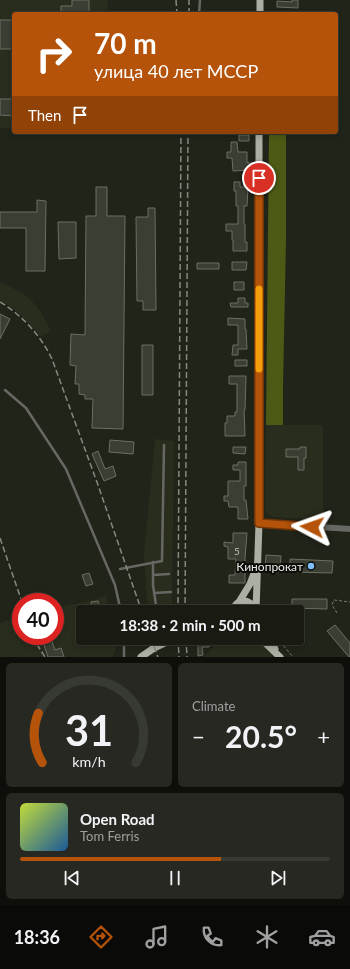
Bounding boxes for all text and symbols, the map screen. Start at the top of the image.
text: 70 m [94,26,157,60]
icon: right [28,28,80,80]
text: улица 40 лет МССР [94,60,258,82]
icon: arrive [69,104,91,126]
text: Then [28,106,61,124]
pin [242,161,276,195]
icon: arrive [248,167,270,189]
position arrow [291,506,333,548]
house number: 5 [234,545,240,557]
place label: Кинопрокат [236,559,303,574]
marker: Кинопрокат [306,561,316,571]
speed limit sign: 40 [12,593,64,645]
text: 18:38 · 2 min · 500 m [120,616,260,634]
text: Climate [192,698,235,714]
text: 31 [65,705,113,755]
text: 20.5° [225,718,297,754]
text: − [192,723,205,750]
text: + [317,723,330,750]
text: km/h [72,753,106,770]
text: Open Road [80,810,155,828]
text: Tom Ferris [80,828,139,844]
icon: previous [61,867,83,889]
icon: pause [164,867,186,889]
icon: next [267,867,289,889]
icon: directions [87,923,115,951]
icon: music [143,923,171,951]
icon: phone [198,923,226,951]
icon: climate [253,923,281,951]
icon: car [308,923,336,951]
text: 18:36 [14,926,60,948]

